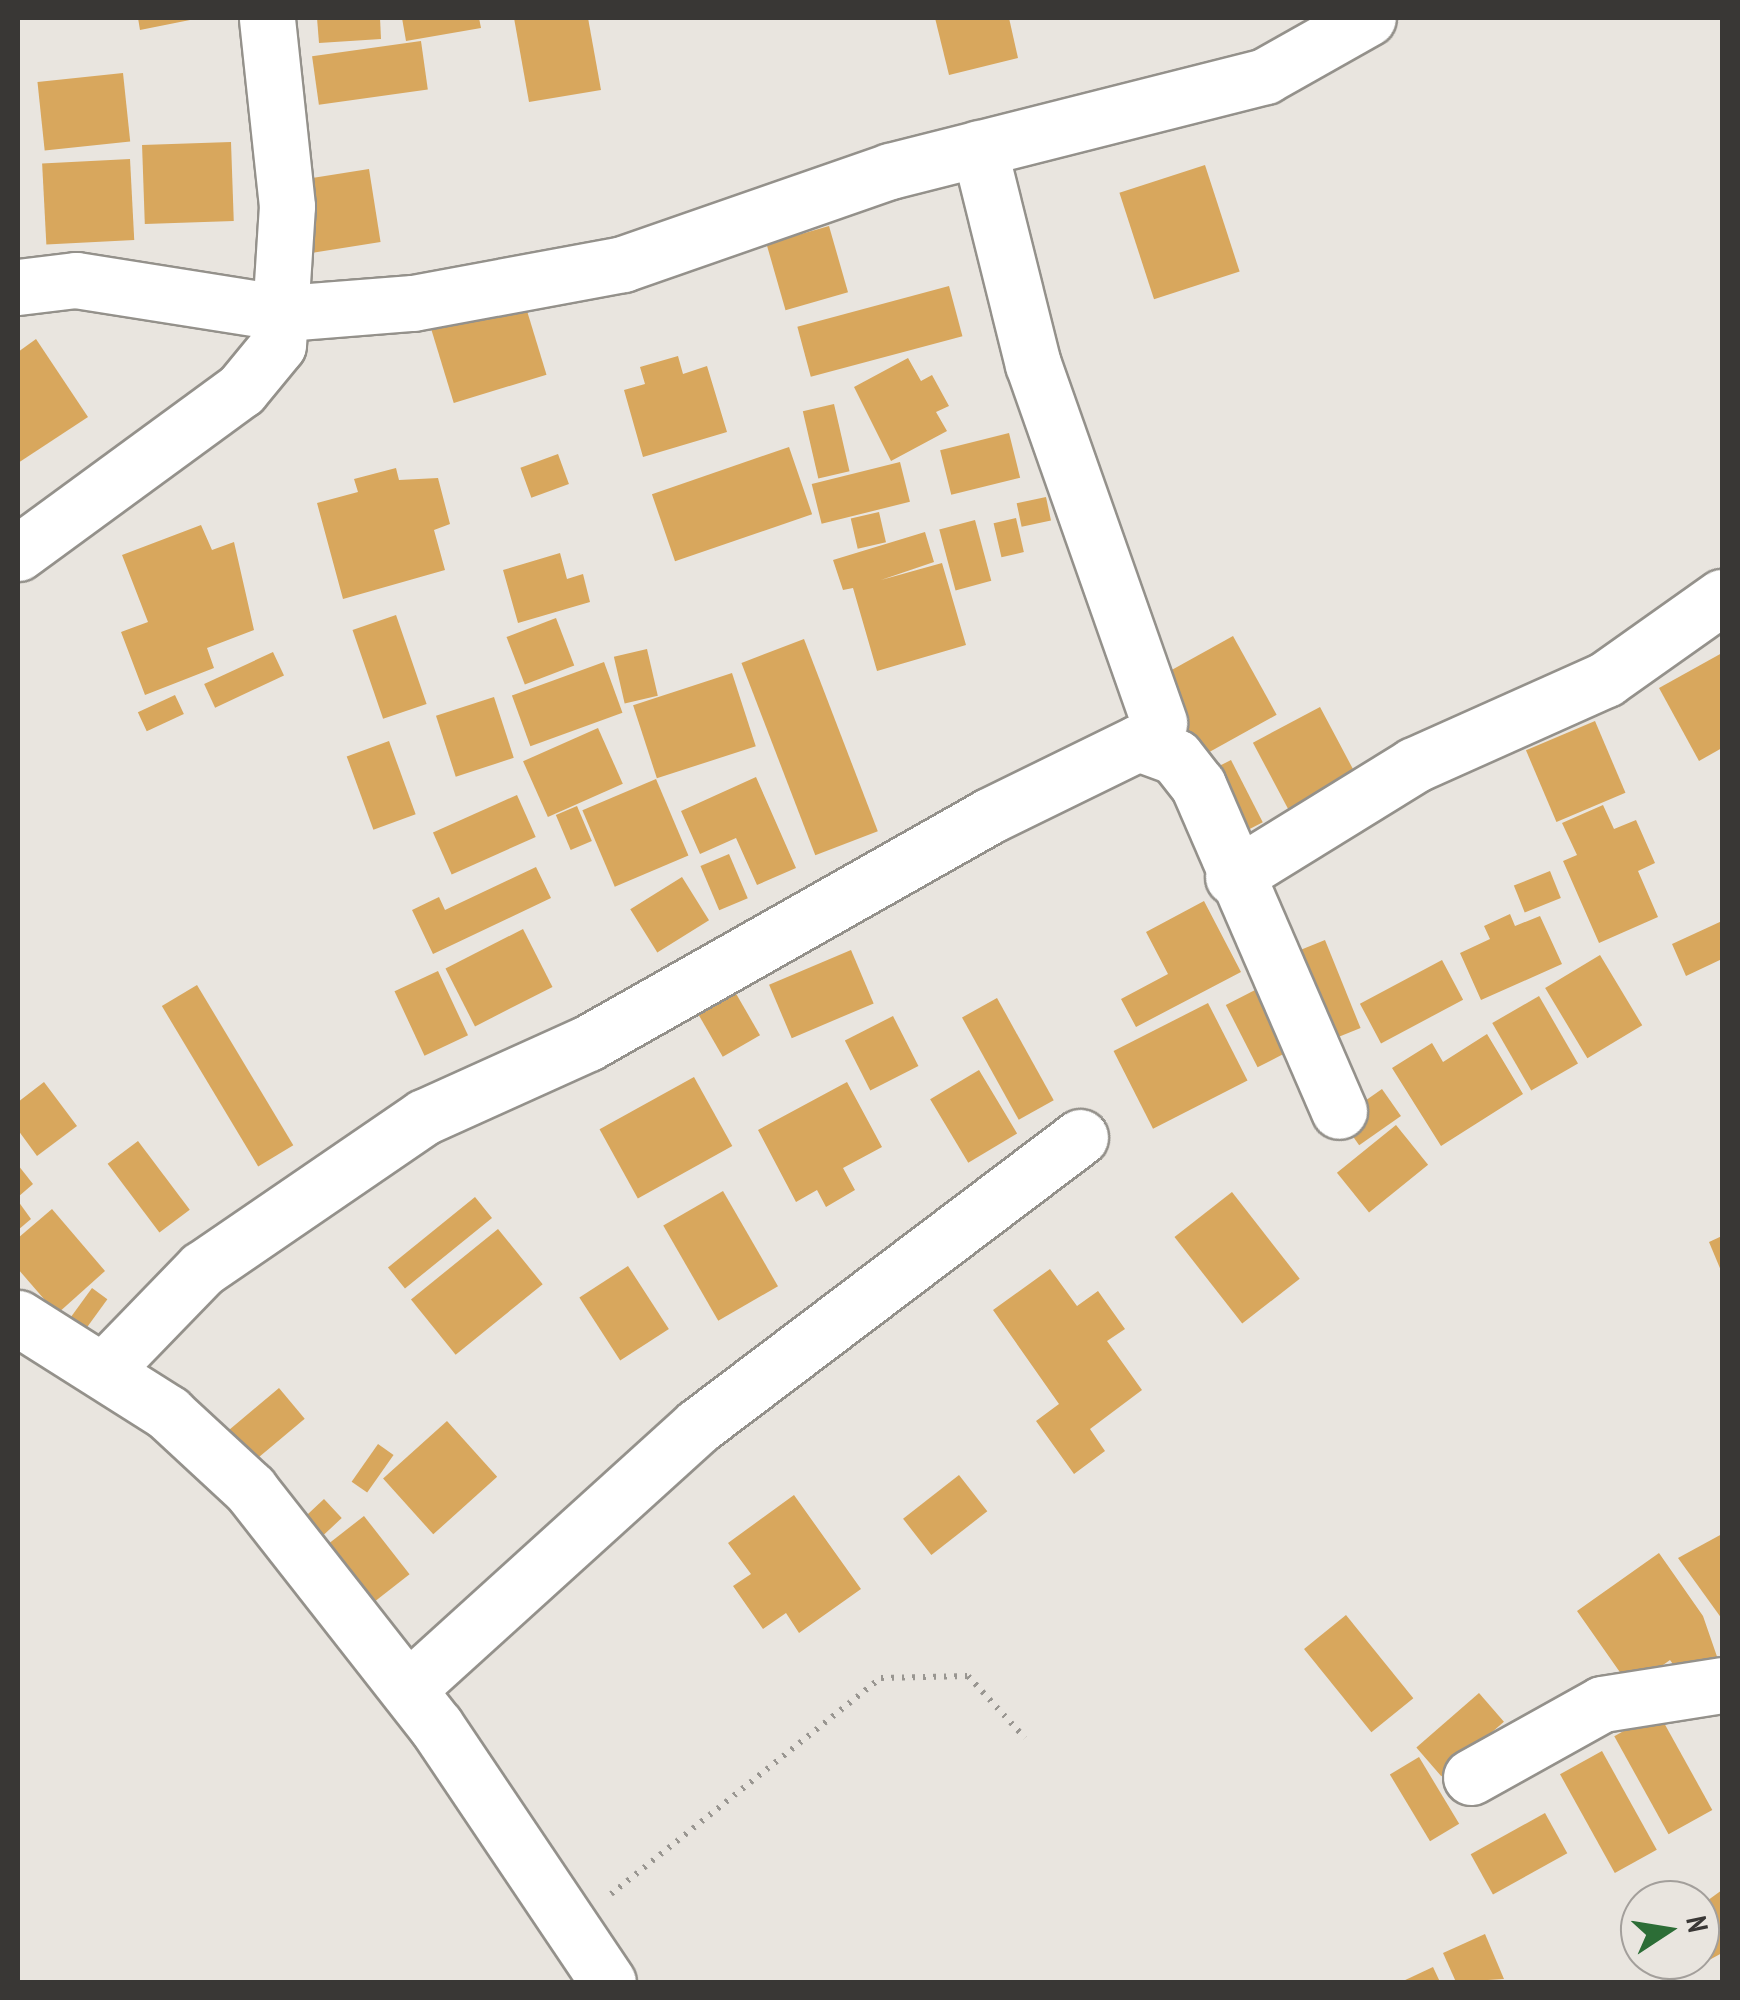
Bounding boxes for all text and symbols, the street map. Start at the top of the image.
north arrow [1620,1880,1720,1980]
text: N [1678,1913,1718,1935]

